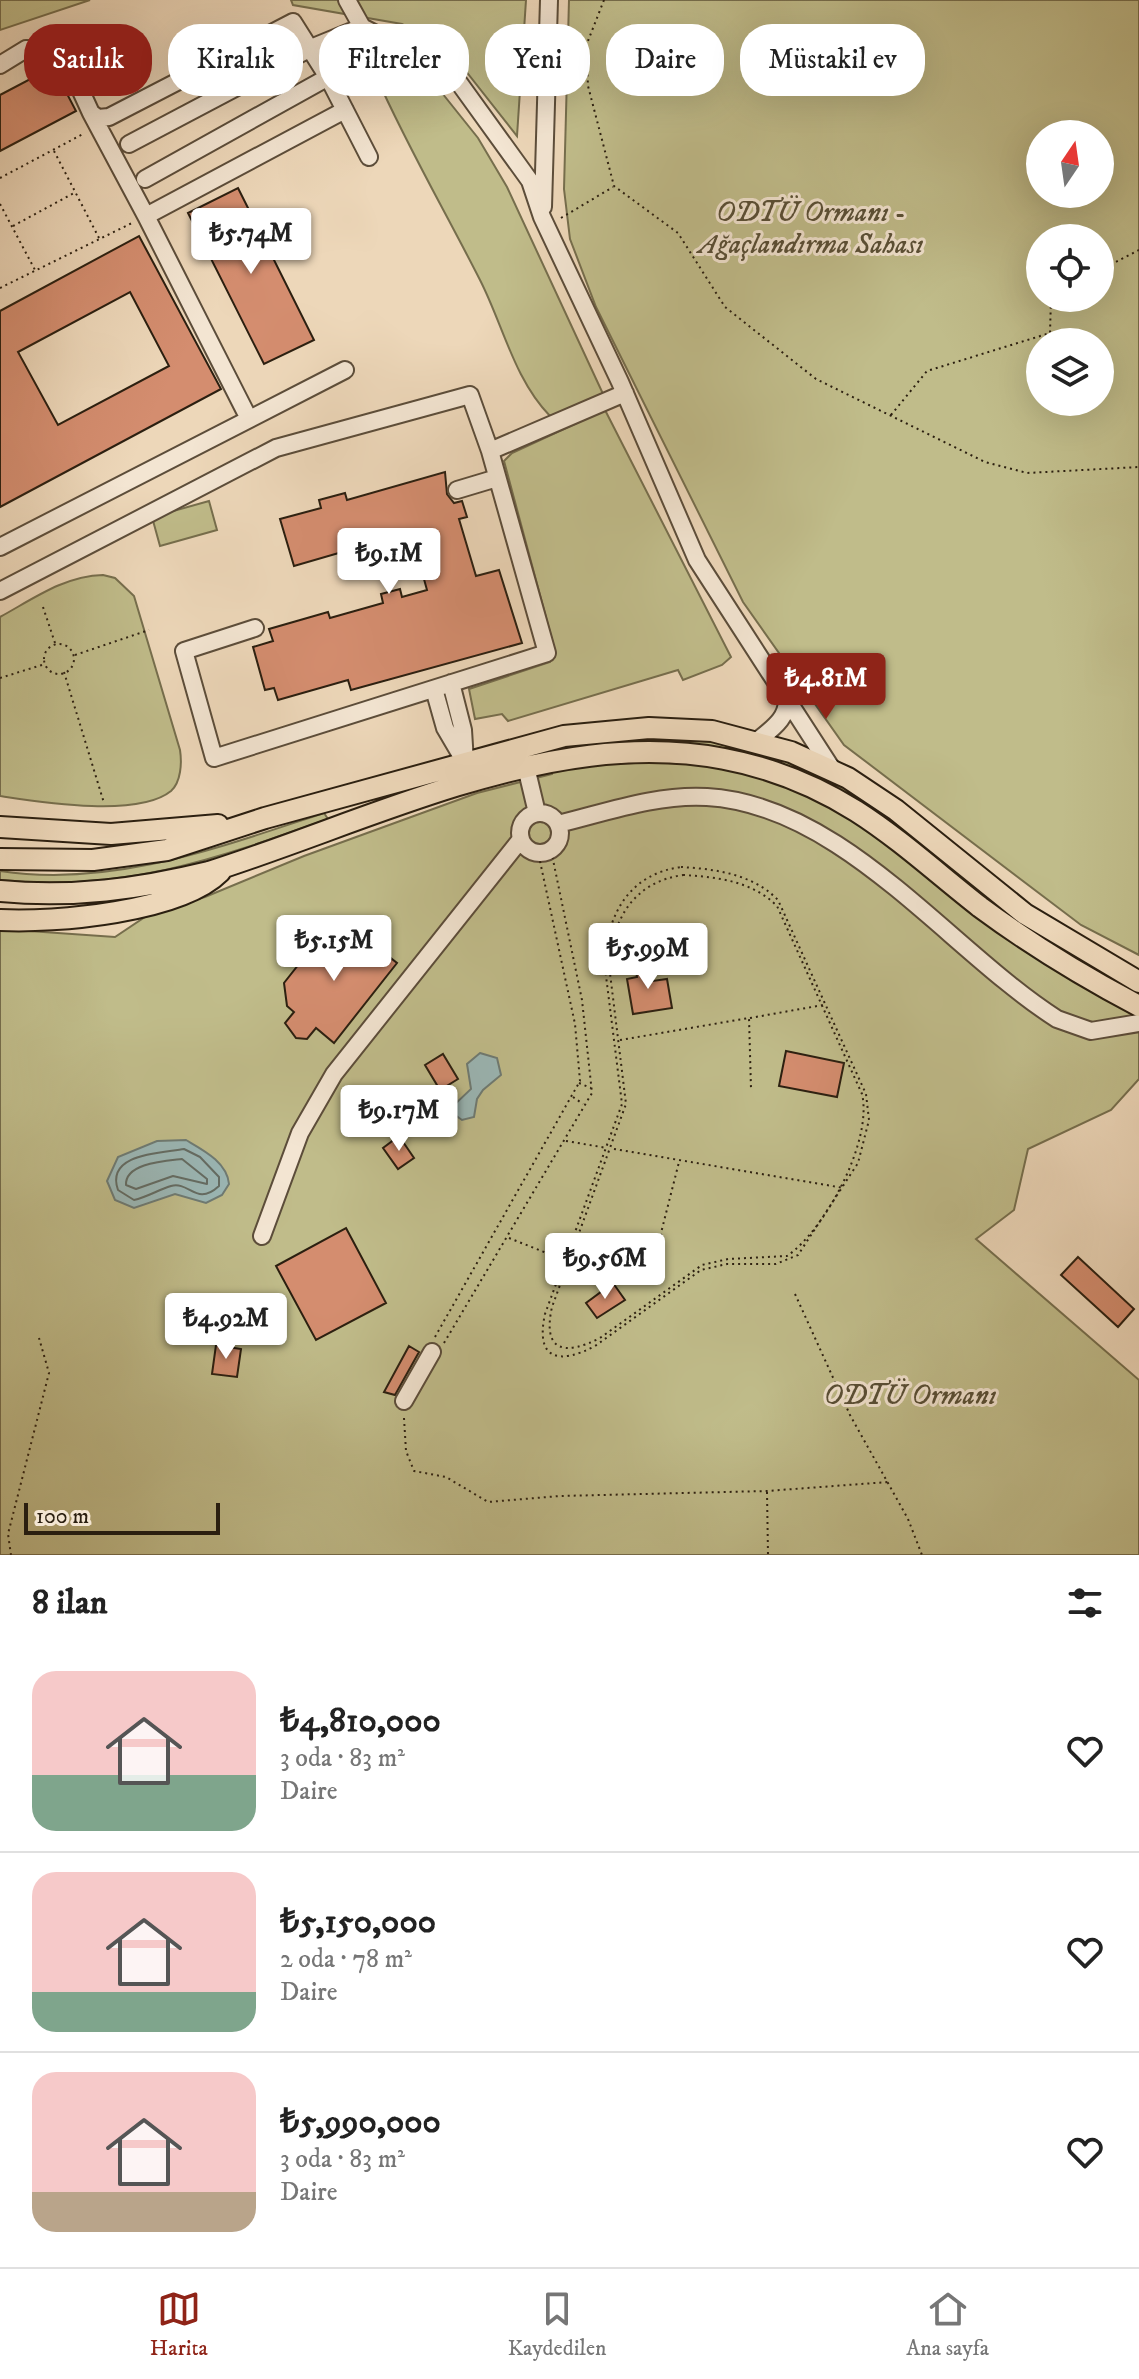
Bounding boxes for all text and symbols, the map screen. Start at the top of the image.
chip: Satılık [24,24,152,96]
chip: Kiralık [168,24,303,96]
chip: Filtreler [319,24,469,96]
chip: Yeni [485,24,590,96]
chip: Daire [606,24,724,96]
chip: Müstakil ev [740,24,925,96]
north arrow [1026,120,1114,208]
map controls [1026,120,1114,416]
park label: ODTÜ Ormanı - Ağaçlandırma Sahası [696,195,923,262]
pin: ₺5.74M [186,208,316,276]
text: ₺5.74M [209,217,293,250]
button: locate [1026,224,1114,312]
button: layers [1026,328,1114,416]
pin: ₺9.1M [333,528,445,596]
text: ₺9.1M [355,537,423,570]
pin: ₺4.81M [761,653,891,721]
text: ₺4.81M [785,662,867,695]
pin: ₺5.15M [269,915,399,983]
pin: ₺5.99M [583,923,713,991]
text: ₺5.15M [294,924,374,957]
text: ₺5.99M [607,932,689,965]
pin: ₺9.17M [334,1085,464,1153]
text: ₺9.17M [358,1094,440,1127]
pin: ₺9.56M [540,1233,670,1301]
text: ₺9.56M [563,1242,647,1275]
pin: ₺4.92M [161,1293,291,1361]
text: ₺4.92M [183,1302,269,1335]
park label: ODTÜ Ormanı [824,1378,996,1413]
scale bar [24,1499,220,1535]
text: 100 m [36,1503,89,1530]
icon: filters [1063,1581,1107,1625]
text: 8 ilan [32,1582,108,1624]
text: ₺4,810,000 [280,1700,441,1742]
icon: home [96,1703,192,1799]
icon: heart [1063,1729,1107,1773]
text: 3 oda · 83 m² [280,1742,405,1775]
text: Daire [280,1775,338,1808]
text: ₺5,150,000 [280,1901,436,1943]
icon: home [96,1904,192,2000]
icon: heart [1063,1930,1107,1974]
text: 2 oda · 78 m² [280,1943,412,1976]
text: Daire [280,1976,338,2009]
text: ₺5,990,000 [280,2101,441,2143]
icon: home [96,2104,192,2200]
icon: heart [1063,2130,1107,2174]
text: 3 oda · 83 m² [280,2143,405,2176]
text: Daire [280,2176,338,2209]
tab: Harita [150,2287,208,2362]
tab: Kaydedilen [508,2287,607,2362]
tab: Ana sayfa [906,2287,989,2362]

